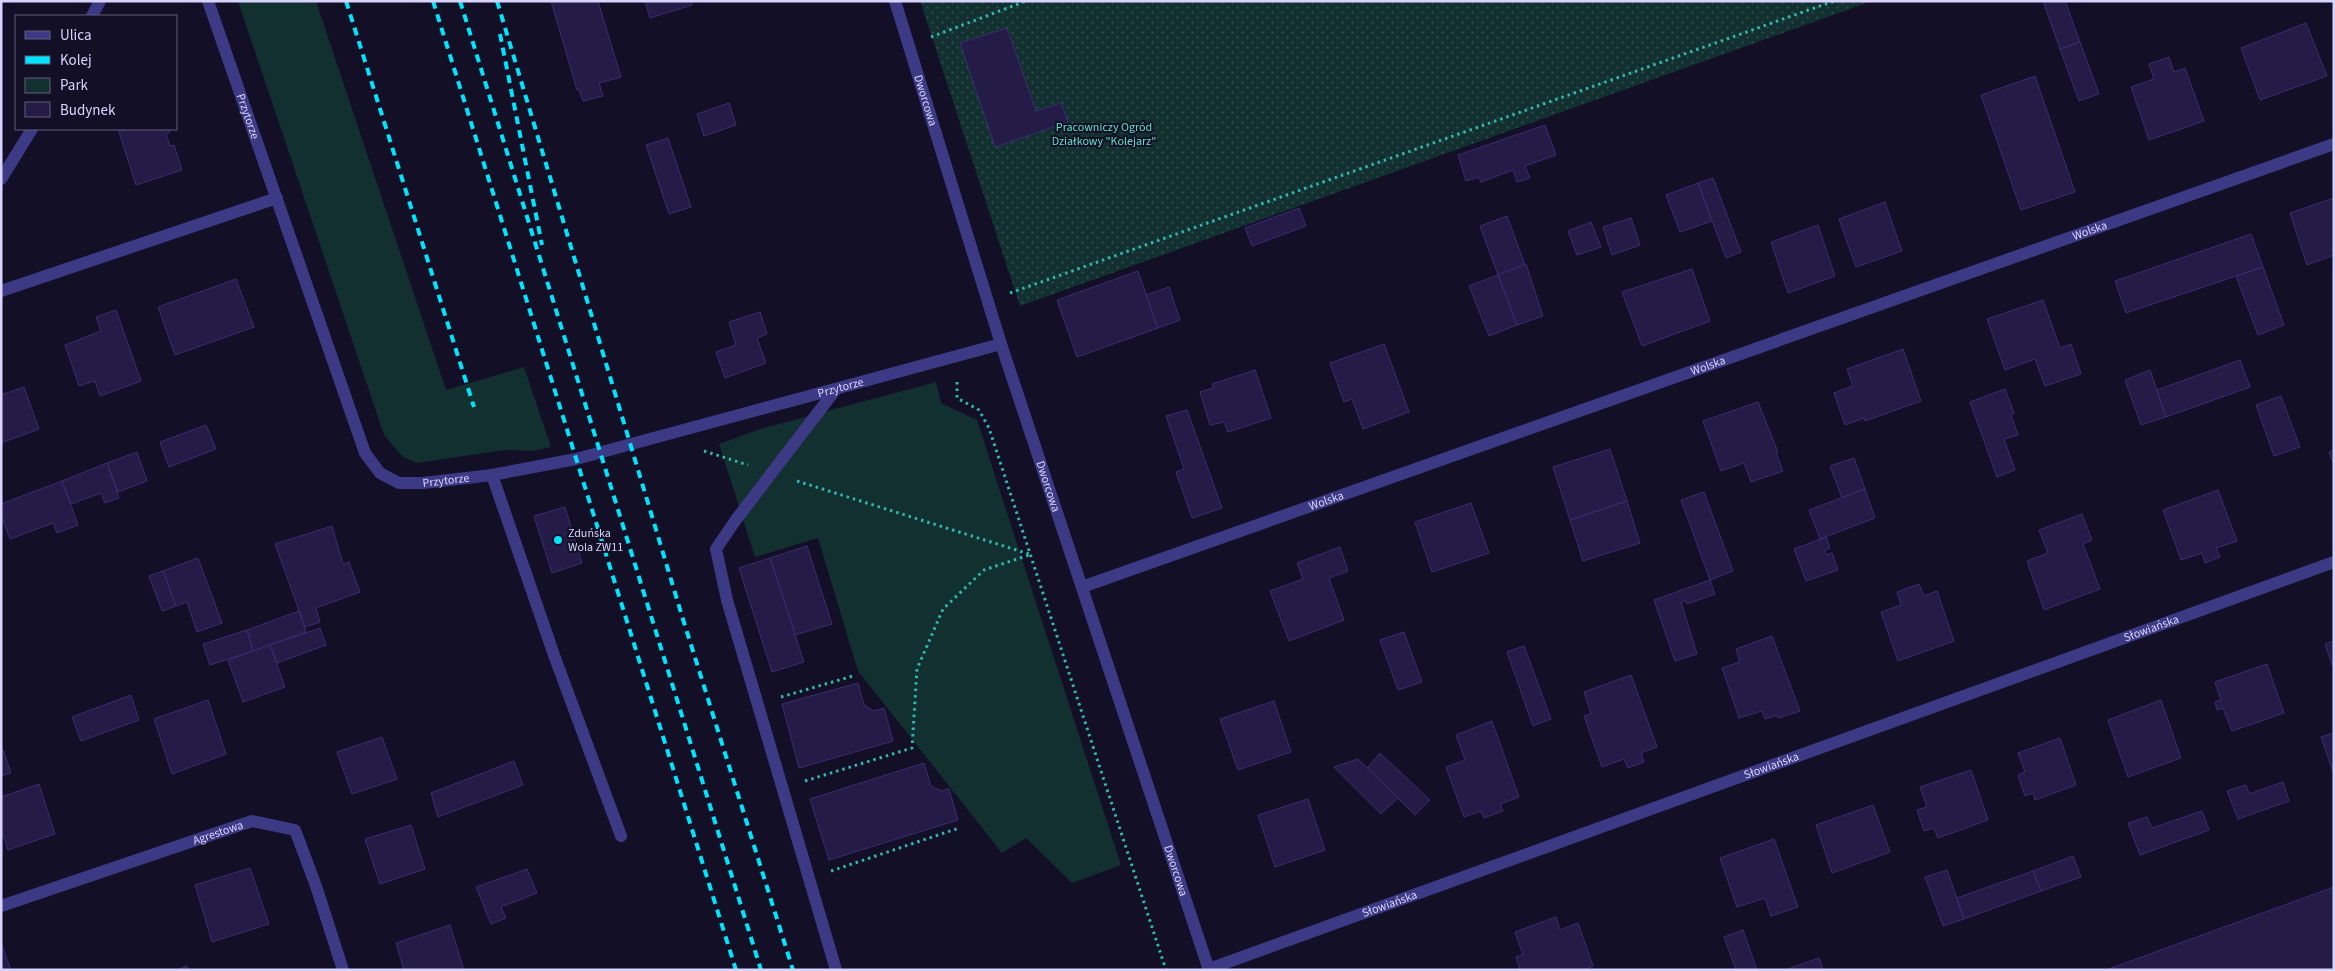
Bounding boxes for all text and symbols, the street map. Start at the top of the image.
legend [15,15,178,130]
text: Ulica [60,25,91,46]
text: Kolej [60,50,92,71]
street label: Dworcowa [910,73,942,128]
text: Park [60,75,89,96]
street label: Przytorze [232,91,264,141]
text: Budynek [60,100,116,121]
park label: Pracowniczy Ogród Działkowy "Kolejarz" [1052,119,1156,150]
street label: Wolska [2070,216,2110,244]
street label: Wolska [1688,352,1728,380]
street label: Przytorze [816,373,866,402]
street label: Dworcowa [1032,459,1065,514]
street label: Przytorze [422,469,470,492]
street label: Wolska [1306,487,1346,515]
place label: Zduńska Wola ZW11 [568,525,623,556]
marker: Zduńska Wola ZW11 [552,534,564,546]
street label: Słowiańska [2121,610,2181,646]
street label: Słowiańska [1741,748,1801,783]
street label: Agrestowa [190,816,245,849]
street label: Dworcowa [1160,843,1192,898]
street label: Słowiańska [1360,886,1420,921]

